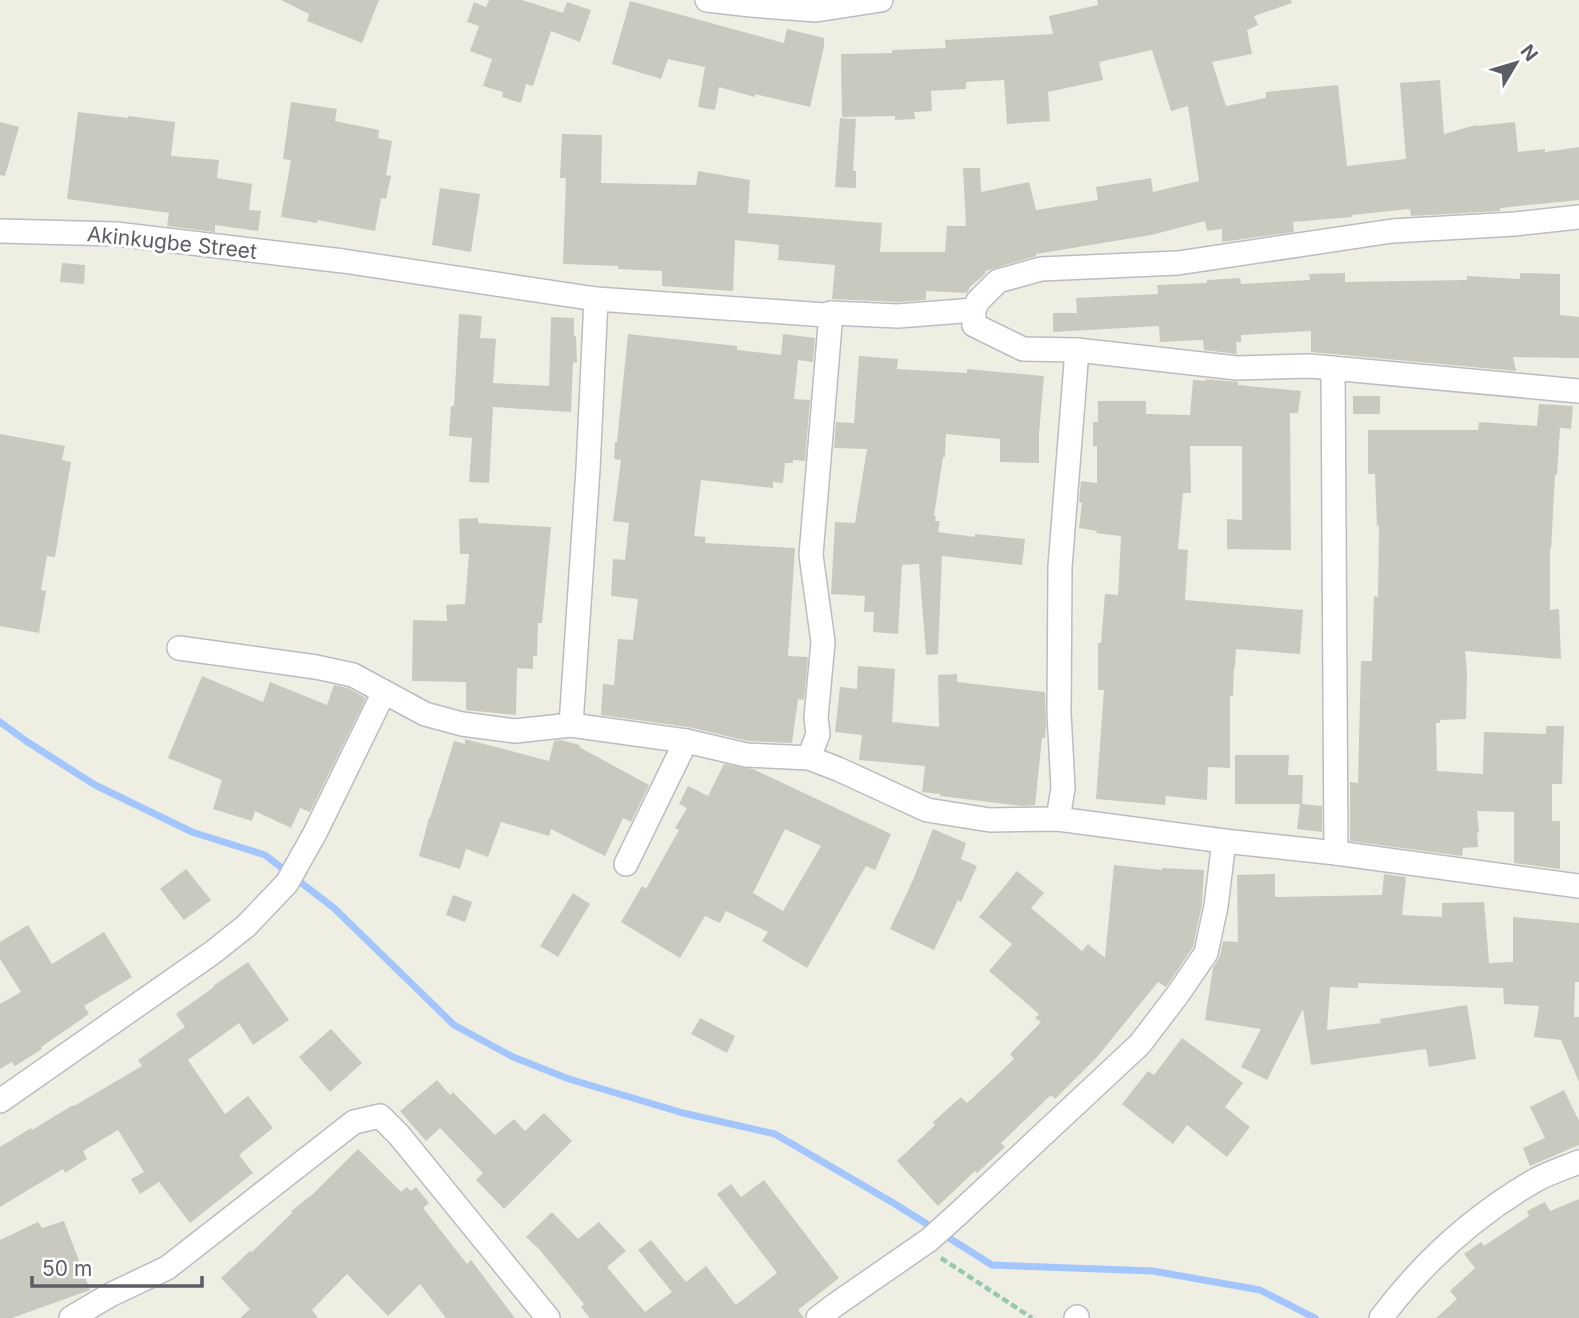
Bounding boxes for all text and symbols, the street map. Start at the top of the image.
north arrow [1481,28,1551,98]
text: N [1515,40,1543,66]
street label: Akinkugbe Street [86,221,258,264]
scale bar [32,1244,201,1288]
text: 50 m [42,1256,92,1281]

